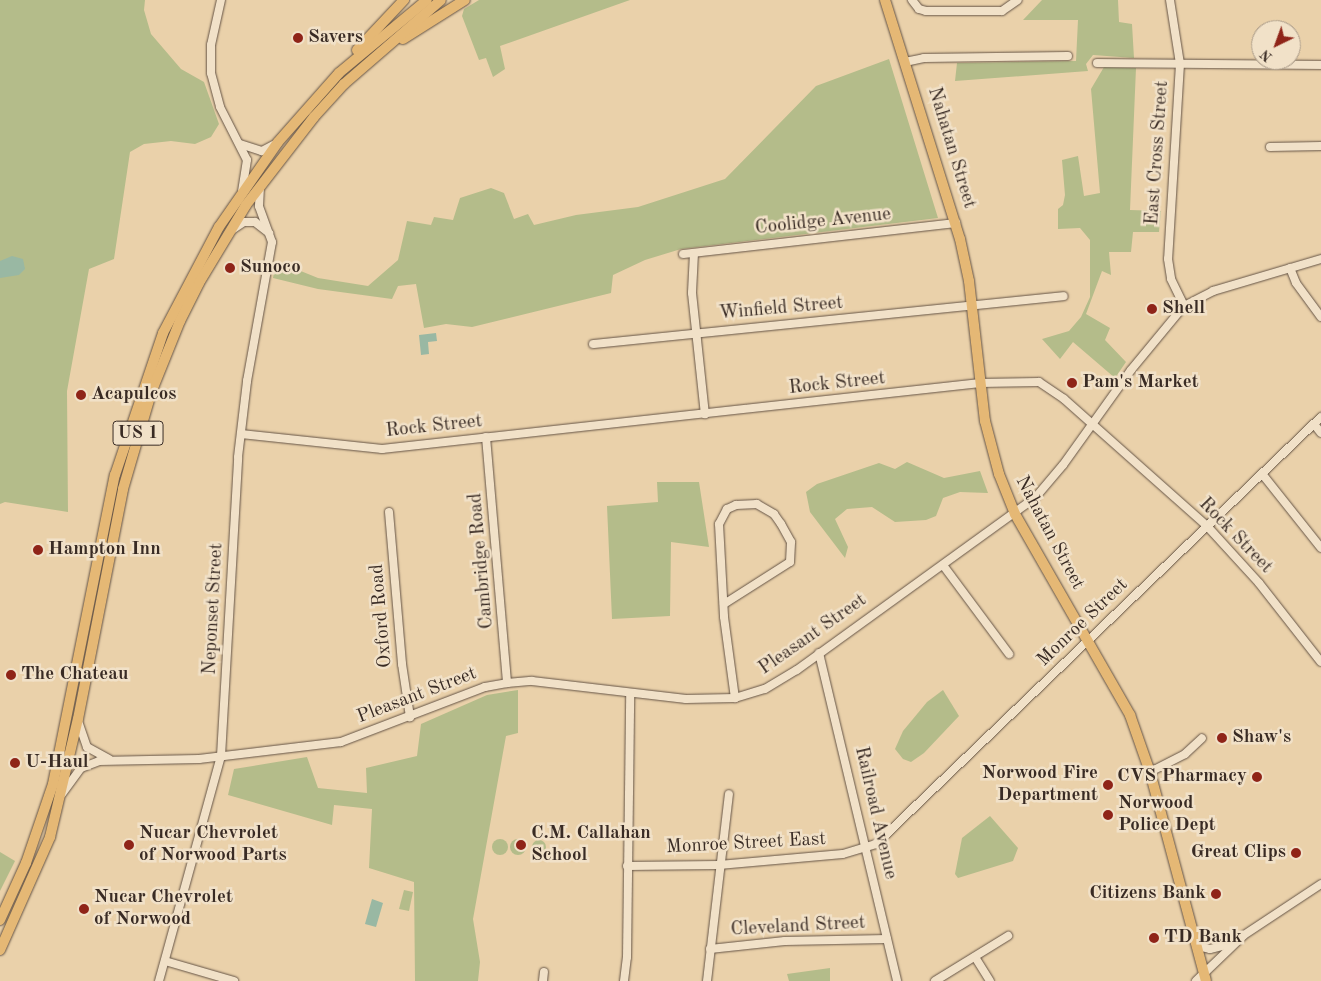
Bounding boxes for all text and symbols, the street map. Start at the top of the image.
north arrow [1251,20,1301,70]
place label: Savers [308,27,363,49]
marker: Savers [292,32,304,44]
text: N [1258,47,1275,64]
street label: East Cross Street [1142,80,1174,226]
street label: Nahatan Street [922,85,980,211]
street label: Coolidge Avenue [754,204,892,240]
place label: Sunoco [240,257,301,279]
marker: Sunoco [224,262,236,274]
street label: Winfield Street [718,292,844,326]
place label: Shell [1162,298,1205,320]
marker: Shell [1146,303,1158,315]
street label: Rock Street [788,368,886,400]
place label: Pam's Market [1082,372,1199,394]
marker: Pam's Market [1066,377,1078,389]
place label: Acapulcos [91,384,176,406]
marker: Acapulcos [75,389,87,401]
street label: Rock Street [385,411,483,443]
road number: US 1 [112,418,164,448]
street label: Nahatan Street [1009,472,1089,594]
street label: Cambridge Road [465,492,499,630]
street label: Rock Street [1193,493,1277,579]
place label: Hampton Inn [48,539,161,561]
street label: Neponset Street [199,542,229,676]
marker: Hampton Inn [32,544,44,556]
street label: Oxford Road [366,563,398,669]
street label: Monroe Street [1033,574,1133,672]
street label: Pleasant Street [755,589,871,681]
street label: Pleasant Street [354,663,480,729]
place label: The Chateau [21,664,128,686]
marker: The Chateau [5,669,17,681]
place label: Shaw's [1232,727,1291,749]
marker: Shaw's [1216,732,1228,744]
street label: Railroad Avenue [849,744,901,882]
place label: U-Haul [25,752,89,774]
marker: U-Haul [9,757,21,769]
place label: Norwood Fire Department [982,763,1098,807]
place label: CVS Pharmacy [1117,766,1247,788]
marker: CVS Pharmacy [1251,771,1263,783]
marker: Norwood Fire Department [1102,779,1114,791]
place label: Norwood Police Dept [1118,793,1216,837]
marker: Norwood Police Dept [1102,809,1114,821]
place label: Nucar Chevrolet of Norwood Parts [139,823,287,867]
place label: C.M. Callahan School [531,823,651,867]
street label: Monroe Street East [666,828,826,860]
marker: Nucar Chevrolet of Norwood Parts [123,839,135,851]
marker: C.M. Callahan School [515,839,527,851]
place label: Great Clips [1191,842,1286,864]
marker: Great Clips [1290,847,1302,859]
place label: Citizens Bank [1089,883,1206,905]
place label: Nucar Chevrolet of Norwood [94,887,233,931]
marker: Citizens Bank [1210,888,1222,900]
marker: Nucar Chevrolet of Norwood [78,903,90,915]
street label: Cleveland Street [730,912,866,942]
place label: TD Bank [1164,927,1242,949]
marker: TD Bank [1148,932,1160,944]

